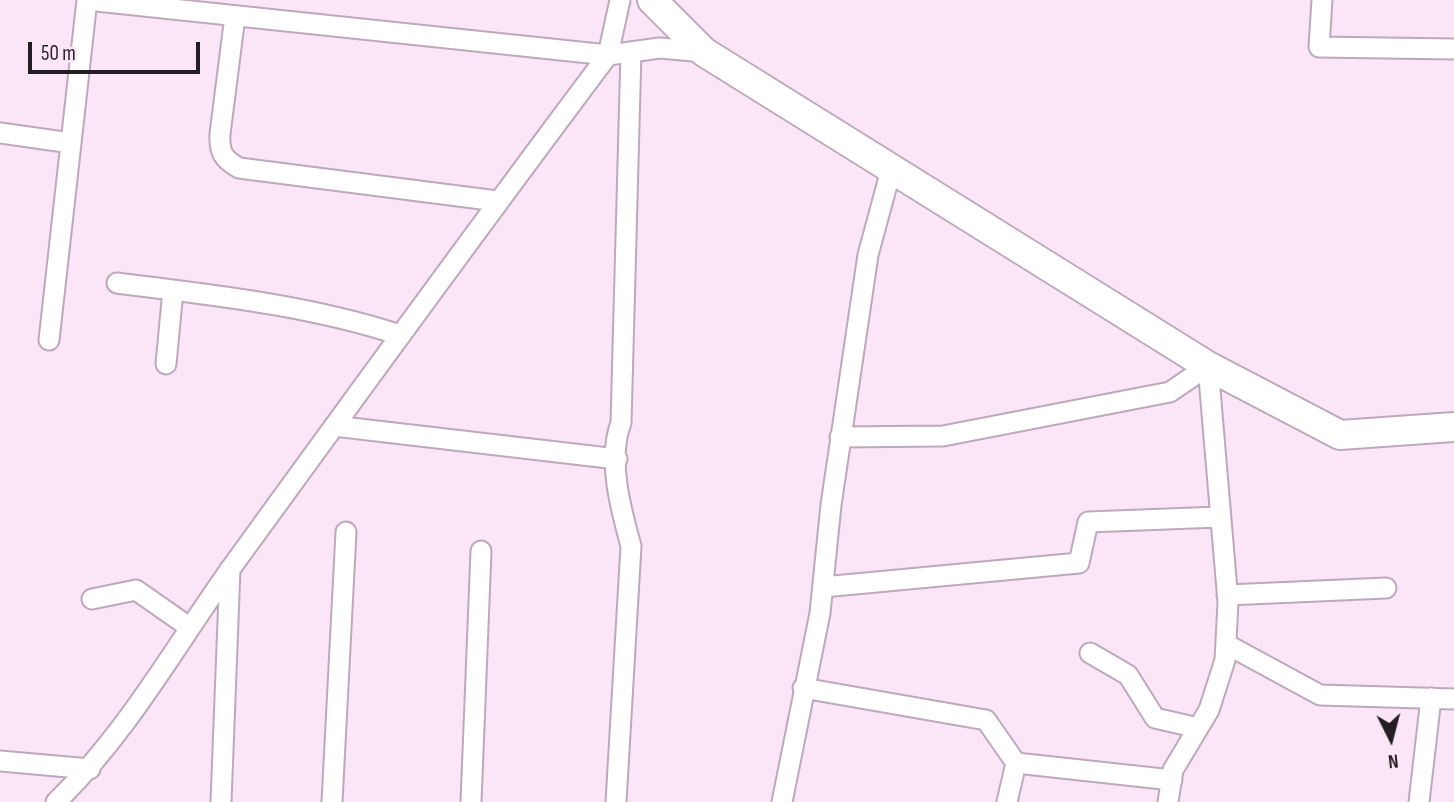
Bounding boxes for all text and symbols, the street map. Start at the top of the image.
scale bar [32,28,203,72]
text: 50 m [41,41,76,66]
north arrow [1356,704,1426,774]
text: N [1387,748,1399,772]

